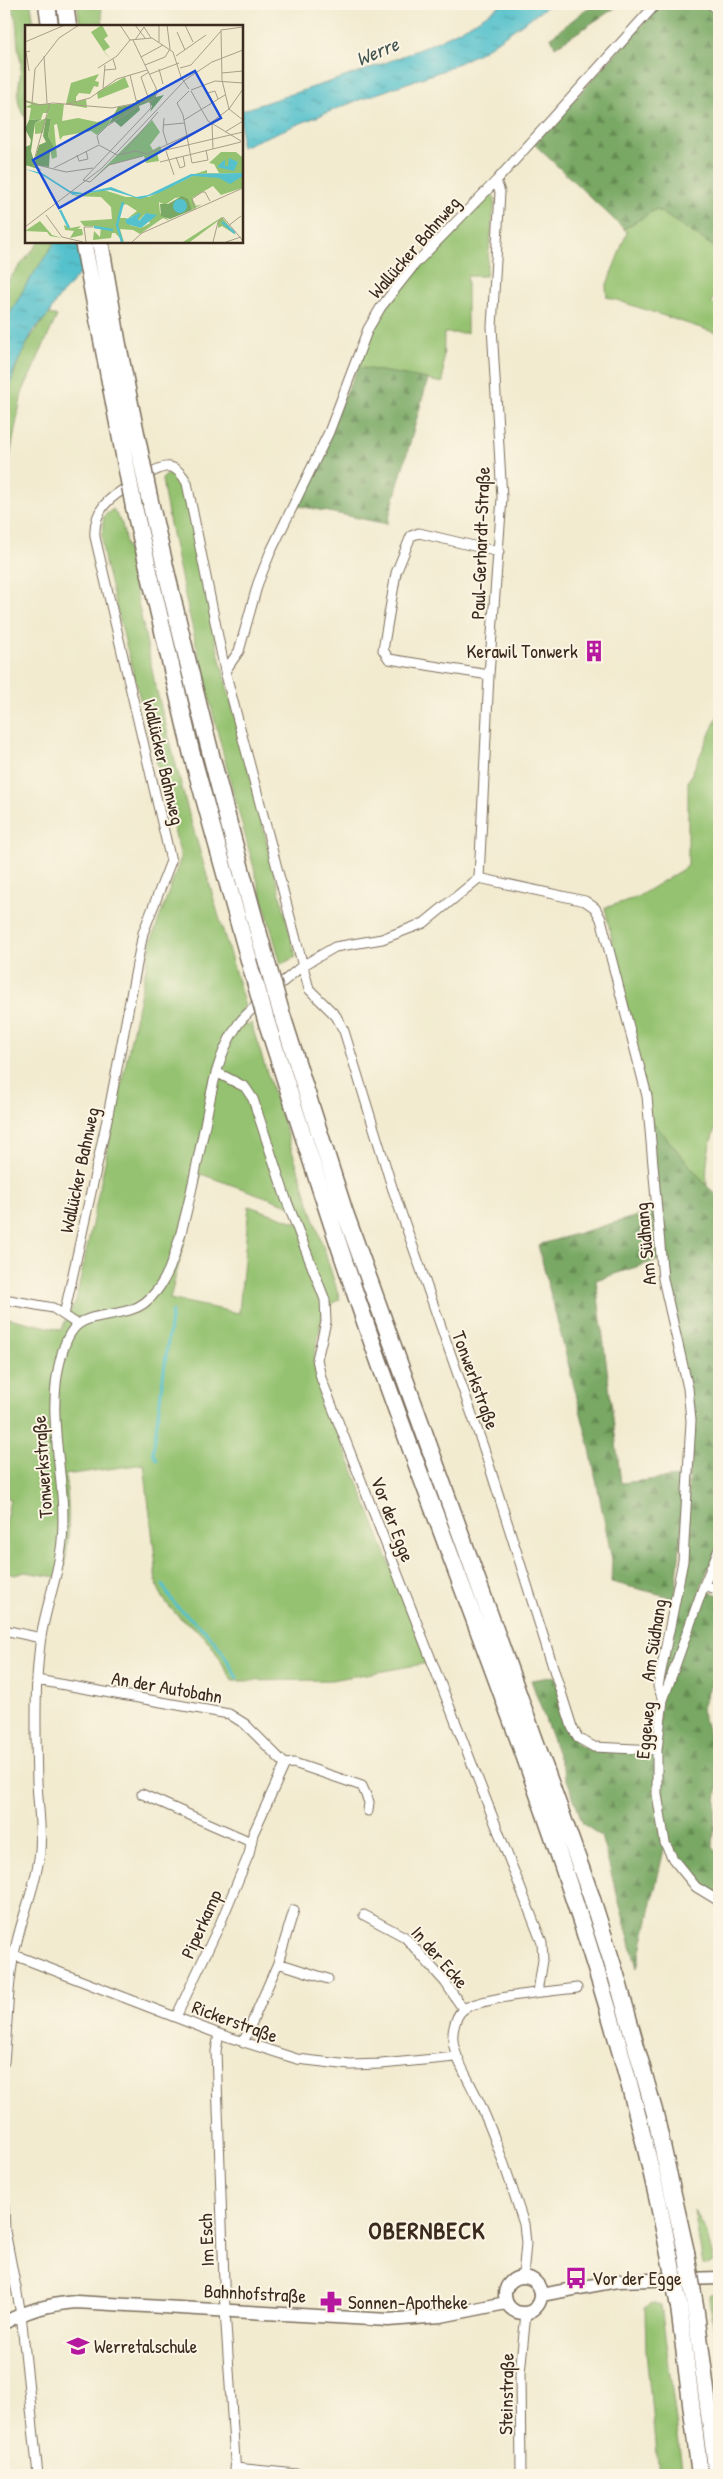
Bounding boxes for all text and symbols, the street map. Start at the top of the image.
inset map [25,25,242,242]
water label: Werre [352,30,403,72]
street label: Wallücker Bahnweg [362,190,466,304]
street label: Paul-Gerhardt-Straße [464,466,496,620]
place label: Kerawil Tonwerk [467,638,578,664]
building icon: Kerawil Tonwerk [581,638,607,664]
street label: Wallücker Bahnweg [137,697,191,827]
street label: Wallücker Bahnweg [53,1105,105,1235]
street label: Am Südhang [628,1201,662,1287]
street label: Tonwerkstraße [446,1327,506,1433]
street label: Tonwerkstraße [25,1414,59,1519]
street label: Vor der Egge [365,1473,421,1566]
street label: Am Südhang [634,1597,672,1683]
street label: An der Autobahn [110,1664,224,1710]
street label: Eggeweg [629,1700,661,1760]
street label: Piperkamp [174,1885,228,1963]
street label: In der Ecke [405,1920,475,1994]
street label: Rickerstraße [189,1994,282,2049]
street label: Im Esch [192,2213,220,2267]
district label: OBERNBECK [368,2214,486,2246]
bus stop icon: Vor der Egge [563,2265,589,2291]
place label: Vor der Egge [592,2265,682,2291]
street label: Bahnhofstraße [203,2277,307,2309]
pharmacy icon: Sonnen-Apotheke [318,2289,344,2315]
place label: Sonnen-Apotheke [348,2289,468,2315]
school or university icon: Werretalschule [65,2333,91,2359]
place label: Werretalschule [94,2333,198,2359]
street label: Steinstraße [492,2352,520,2435]

